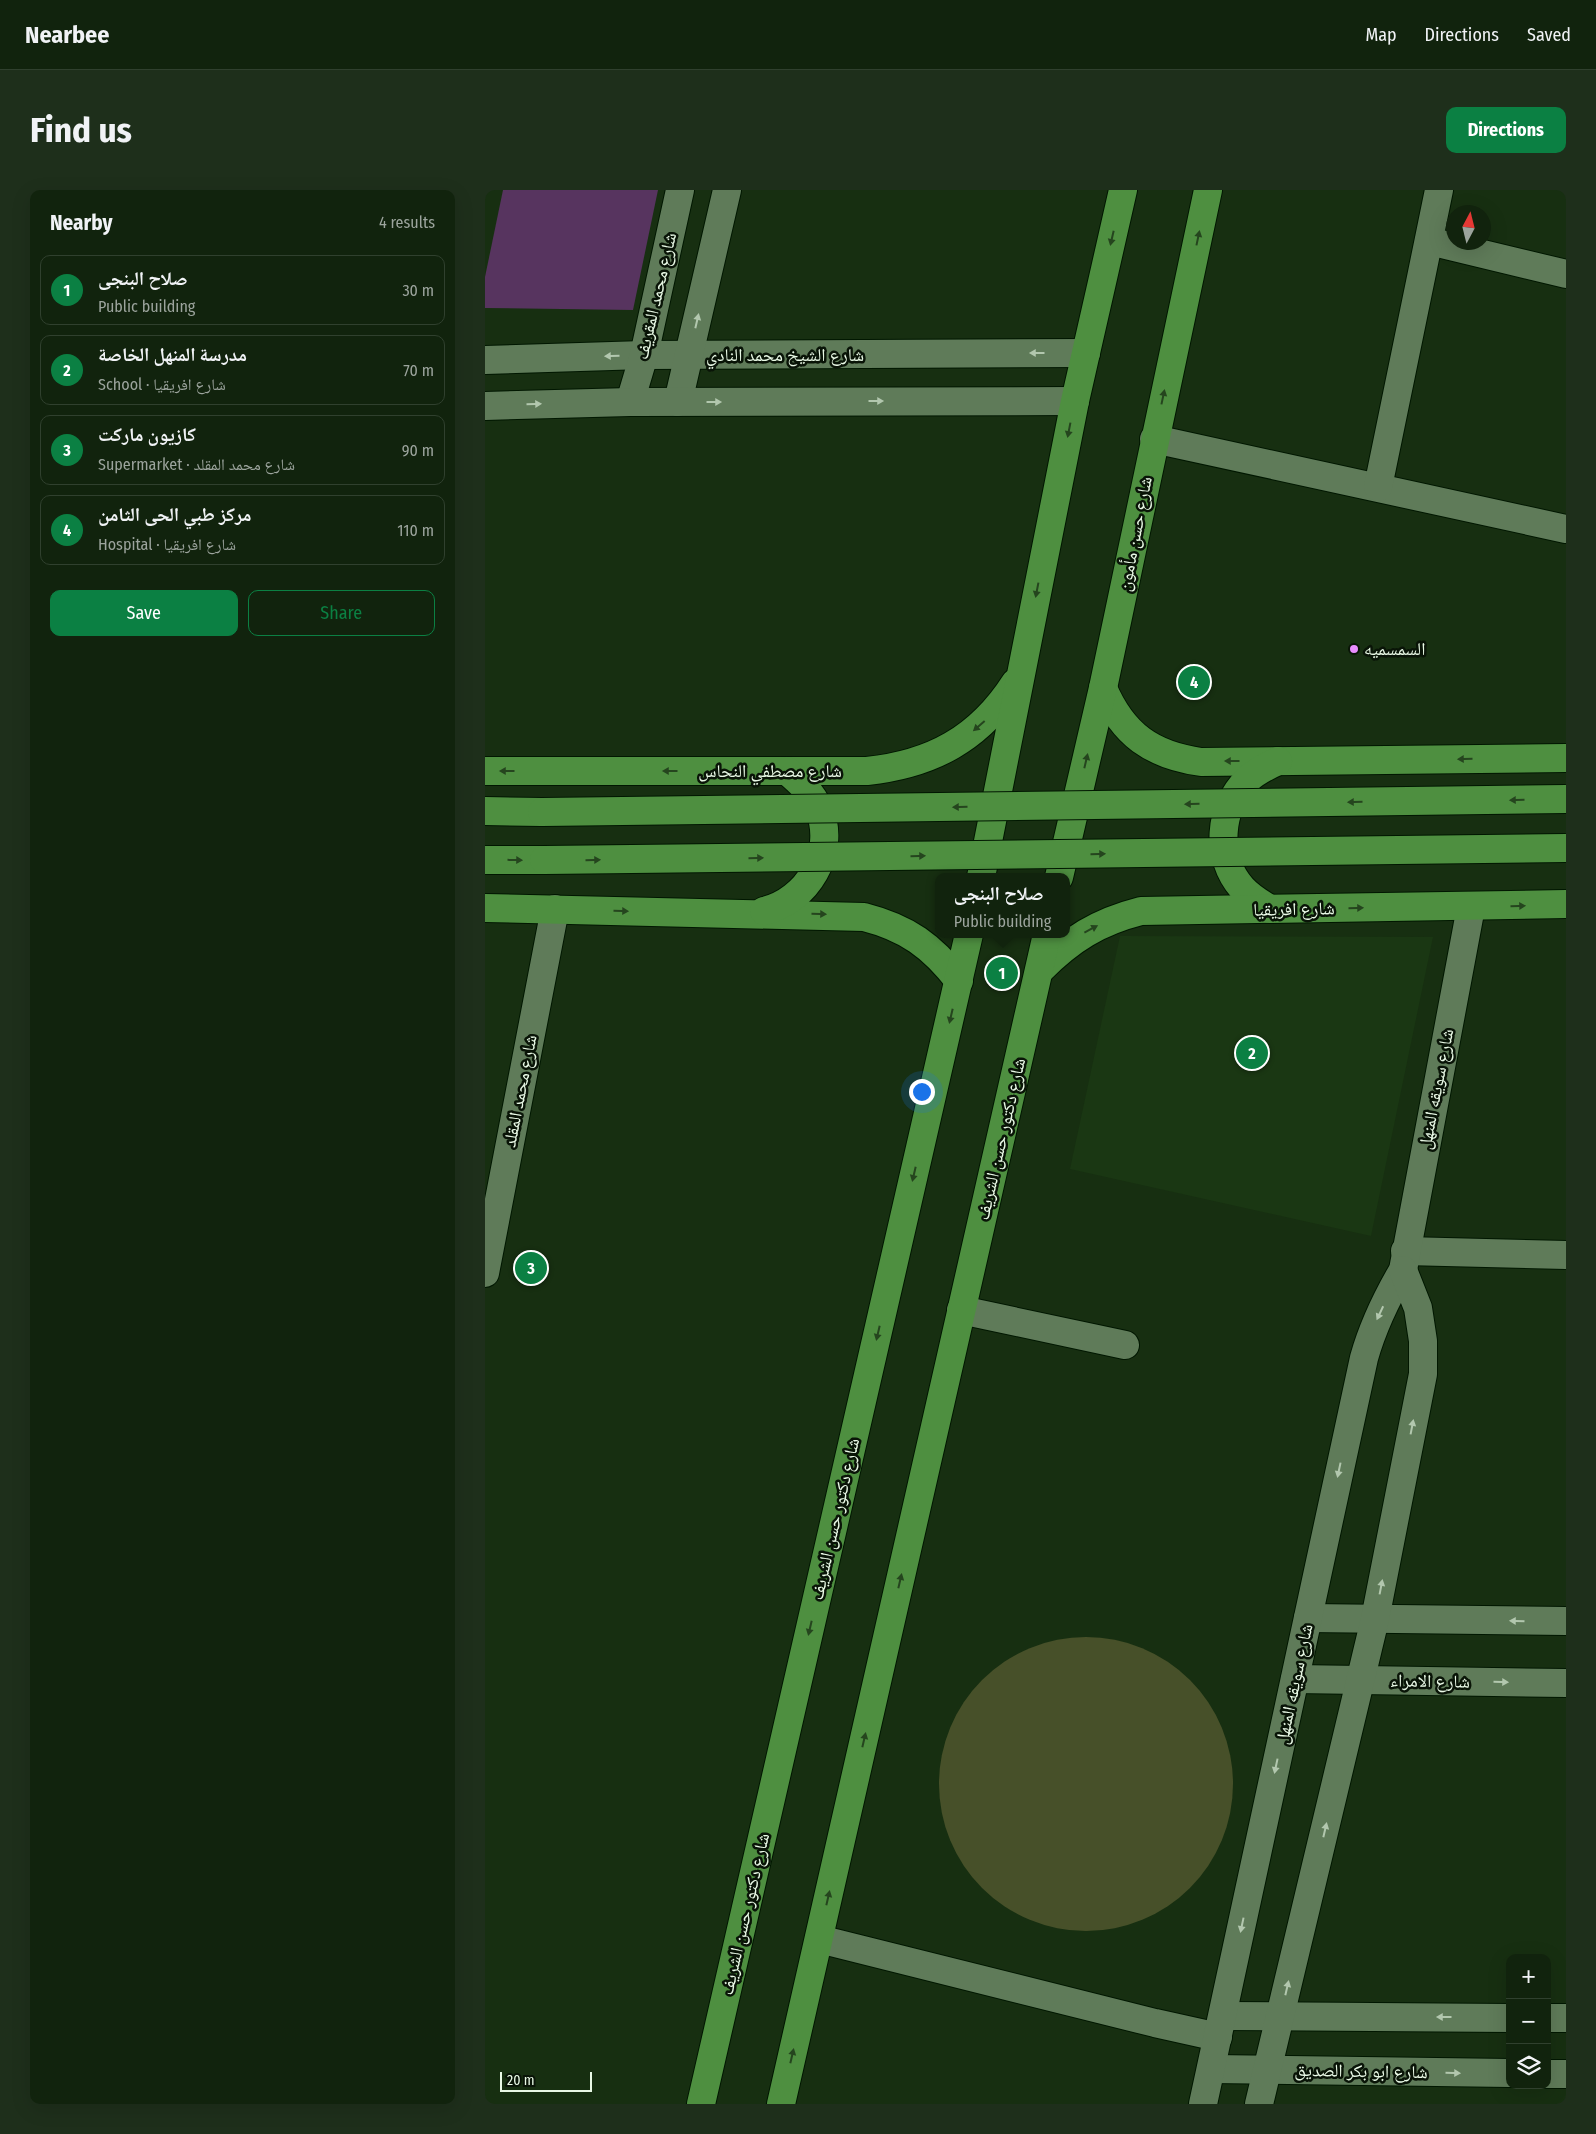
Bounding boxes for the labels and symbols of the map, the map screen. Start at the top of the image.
north arrow [1446,205,1491,250]
street label: شارع محمد المقريف [631,230,681,362]
one-way arrow [1108,230,1116,245]
one-way arrow [1194,230,1202,245]
one-way arrow [694,312,702,328]
street label: شارع الشيخ محمد النادي [706,344,864,370]
one-way arrow [1029,349,1045,357]
one-way arrow [604,352,620,360]
one-way arrow [1159,389,1167,404]
one-way arrow [868,397,884,405]
one-way arrow [706,398,722,406]
one-way arrow [526,400,542,408]
one-way arrow [1064,423,1072,439]
street label: شارع حسن مأمون [1113,475,1157,593]
one-way arrow [1033,582,1041,597]
place label: السمسميه [1364,638,1425,660]
marker: السمسميه [1348,643,1360,655]
pin: 4 [1178,663,1210,701]
one-way arrow [972,721,985,732]
one-way arrow [1083,753,1091,769]
one-way arrow [1457,755,1473,763]
one-way arrow [1224,757,1240,765]
street label: شارع مصطفي النحاس [698,760,842,786]
one-way arrow [499,767,515,775]
one-way arrow [661,767,677,775]
one-way arrow [1509,796,1525,804]
one-way arrow [1347,798,1363,806]
one-way arrow [1184,800,1200,808]
one-way arrow [952,803,968,811]
one-way arrow [1090,850,1106,858]
one-way arrow [910,852,926,860]
one-way arrow [748,854,764,862]
one-way arrow [507,856,523,864]
one-way arrow [585,856,601,864]
street label: شارع افريقيا [1253,897,1335,921]
one-way arrow [1510,901,1526,909]
one-way arrow [1348,904,1364,912]
one-way arrow [613,907,629,915]
one-way arrow [811,910,827,918]
one-way arrow [1084,925,1099,933]
pin: 1 [986,954,1018,992]
one-way arrow [947,1008,955,1024]
street label: شارع سويقه المنهل [1414,1027,1458,1151]
street label: شارع محمد المقلد [498,1033,542,1149]
pin: 2 [1236,1034,1268,1072]
street label: شارع دكتور حسن الشريف [972,1056,1030,1222]
your location [909,1079,935,1105]
one-way arrow [910,1167,918,1183]
pin: 3 [515,1249,547,1287]
one-way arrow [1375,1306,1383,1320]
one-way arrow [874,1325,882,1340]
one-way arrow [1409,1419,1417,1435]
street label: شارع دكتور حسن الشريف [806,1436,864,1602]
one-way arrow [1335,1463,1343,1479]
one-way arrow [896,1574,904,1589]
one-way arrow [1378,1579,1386,1595]
one-way arrow [1509,1617,1525,1625]
one-way arrow [806,1620,814,1636]
street label: شارع سويقه المنهل [1271,1622,1317,1746]
street label: شارع الامراء [1390,1669,1470,1693]
one-way arrow [1493,1678,1509,1686]
one-way arrow [860,1732,868,1747]
one-way arrow [1272,1759,1280,1774]
one-way arrow [1321,1823,1329,1838]
street label: شارع دكتور حسن الشريف [716,1831,774,1997]
one-way arrow [824,1891,832,1906]
one-way arrow [1238,1918,1246,1933]
one-way arrow [1283,1981,1291,1996]
one-way arrow [1435,2013,1451,2021]
one-way arrow [788,2049,796,2064]
street label: شارع ابو بكر الصديق [1294,2059,1428,2083]
scale bar [500,2069,593,2092]
one-way arrow [1445,2069,1461,2077]

